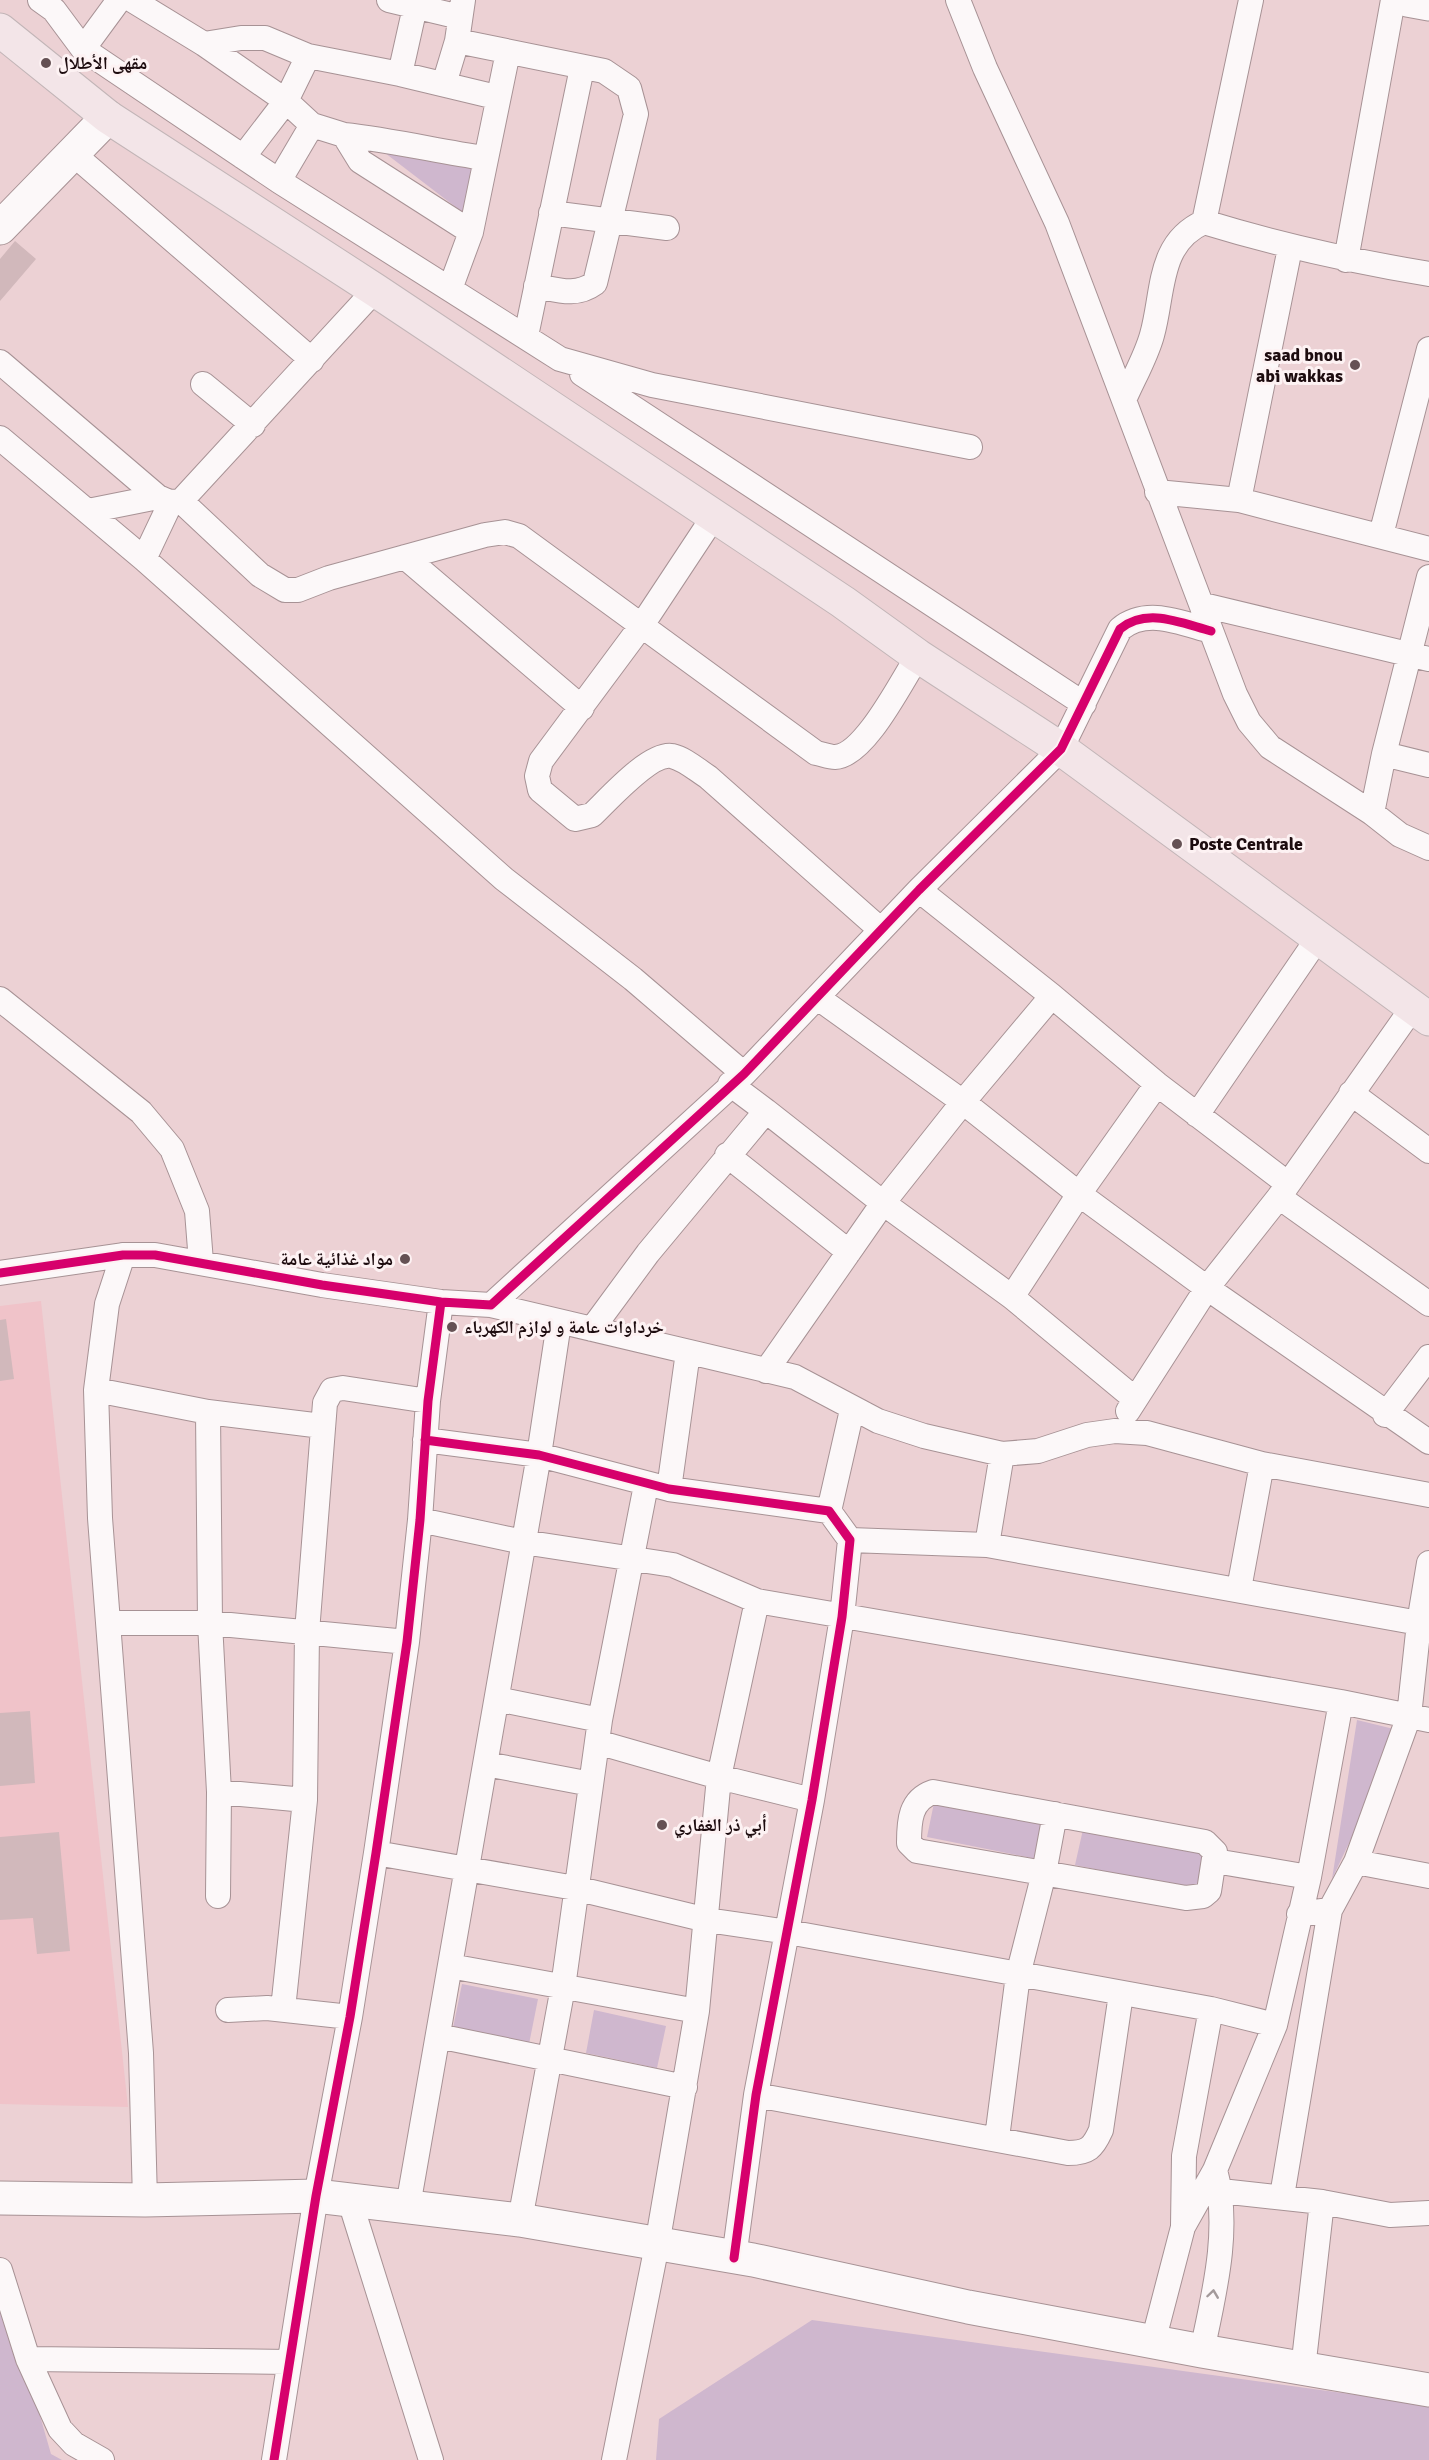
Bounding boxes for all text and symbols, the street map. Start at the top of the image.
place label: مقهى الأطلال [58,52,147,74]
marker: مقهى الأطلال [39,56,53,70]
place label: saad bnou abi wakkas [1256,344,1343,387]
marker: saad bnou abi wakkas [1348,358,1362,372]
place label: Poste Centrale [1189,833,1303,855]
marker: Poste Centrale [1170,837,1184,851]
place label: مواد غذائية عامة [280,1248,393,1270]
marker: مواد غذائية عامة [398,1252,412,1266]
place label: خرداوات عامة و لوازم الكهرباء [464,1316,664,1339]
marker: خرداوات عامة و لوازم الكهرباء [445,1320,459,1334]
place label: أبي ذر الغفاري [674,1814,767,1839]
marker: أبي ذر الغفاري [655,1818,669,1832]
one-way arrow [1206,2289,1218,2299]

